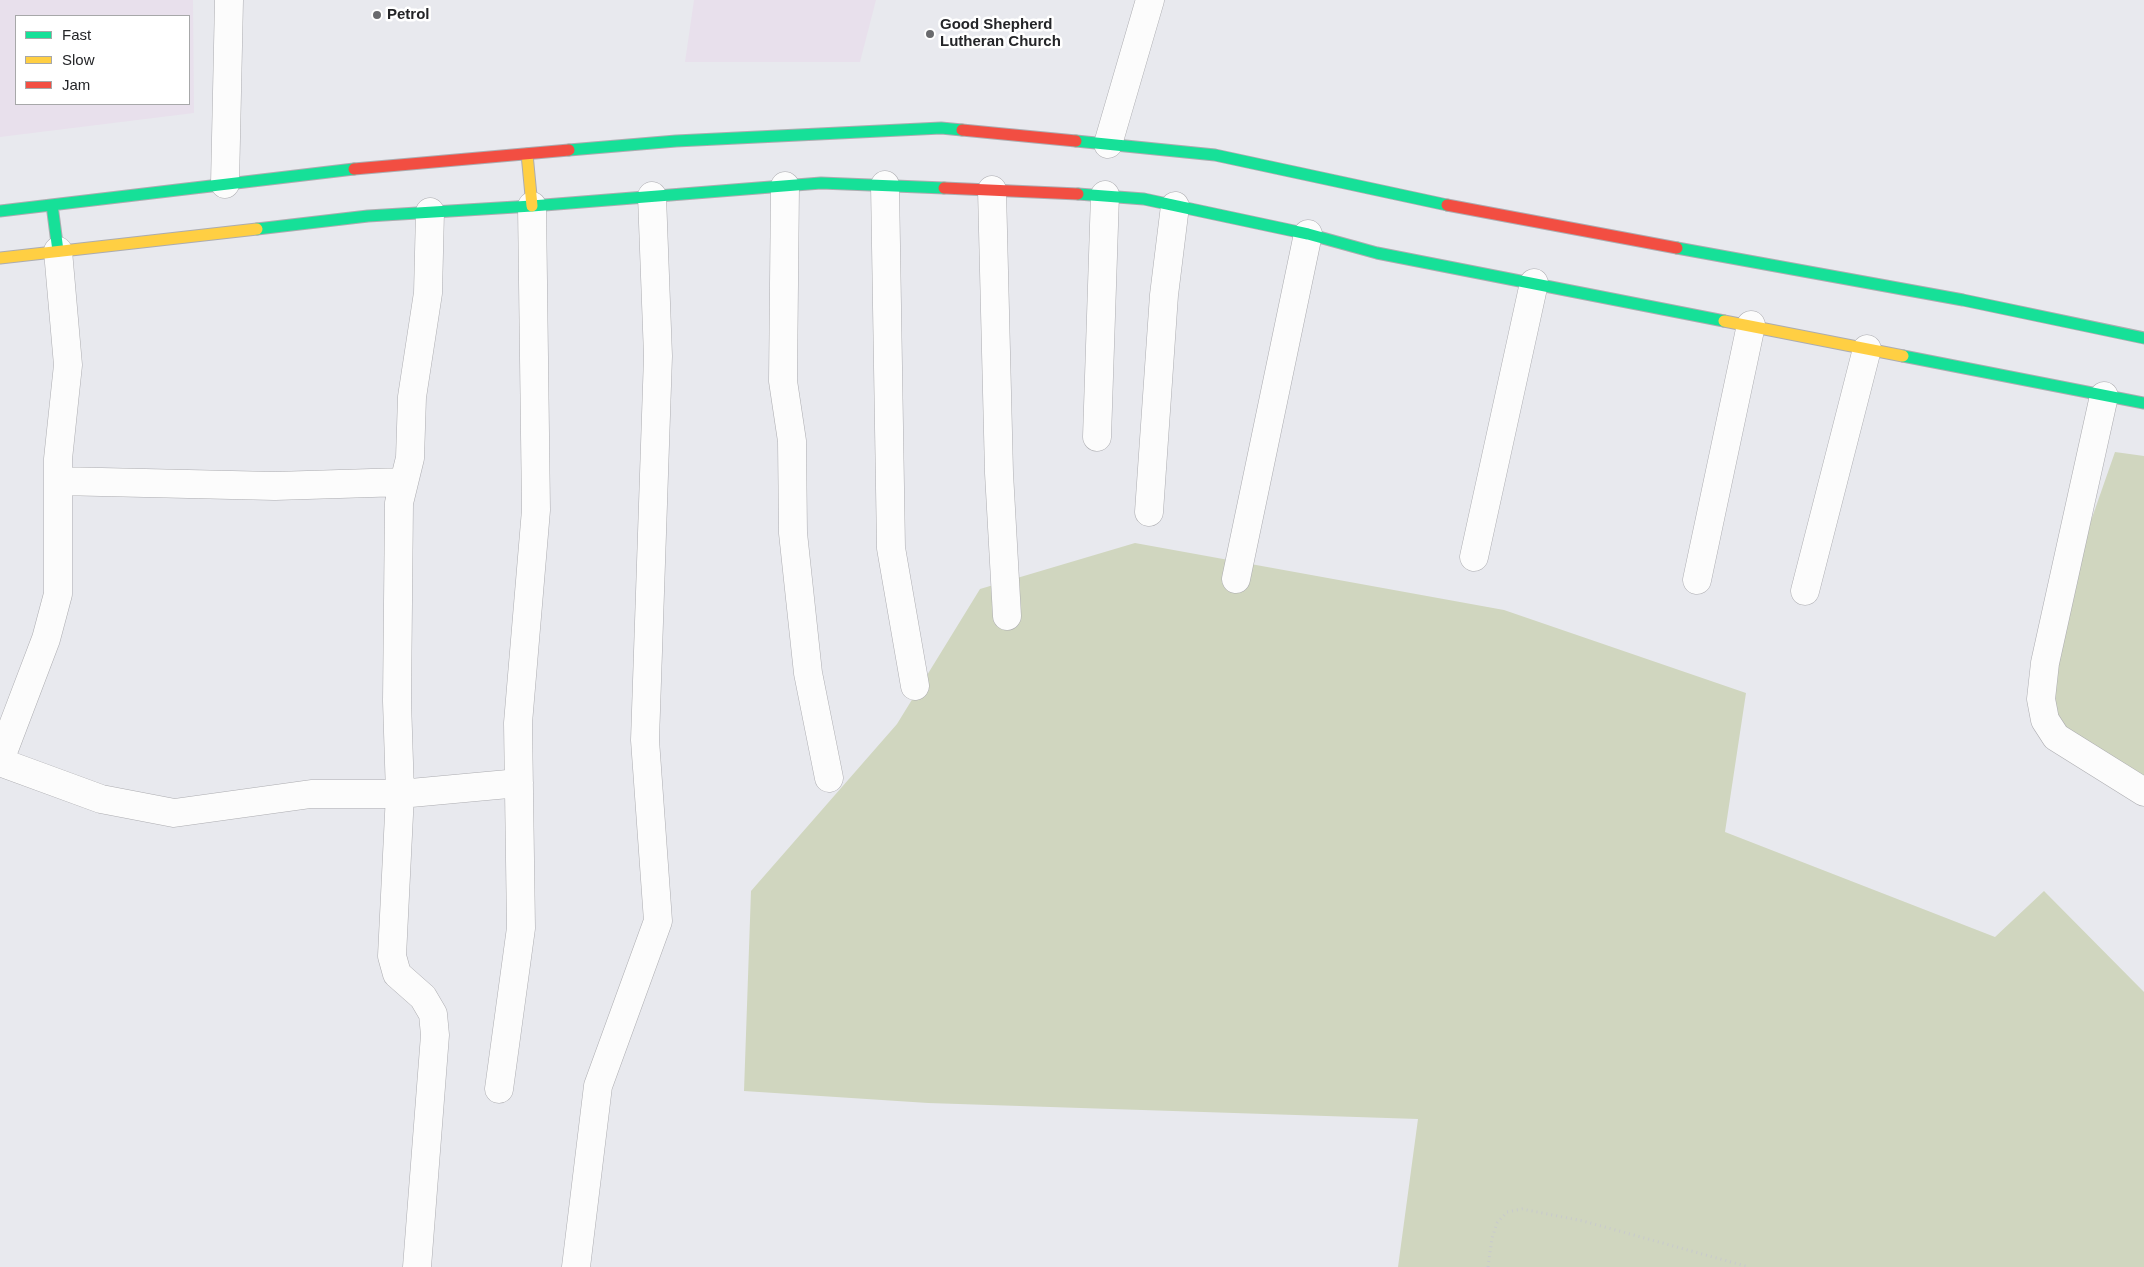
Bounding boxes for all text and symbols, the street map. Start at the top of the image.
place label: Petrol [387,6,430,24]
marker: Petrol [371,9,383,21]
legend [15,15,190,105]
place label: Good Shepherd Lutheran Church [940,16,1061,51]
text: Fast [62,26,91,43]
marker: Good Shepherd Lutheran Church [924,28,936,40]
text: Slow [62,51,95,68]
text: Jam [62,76,90,93]

